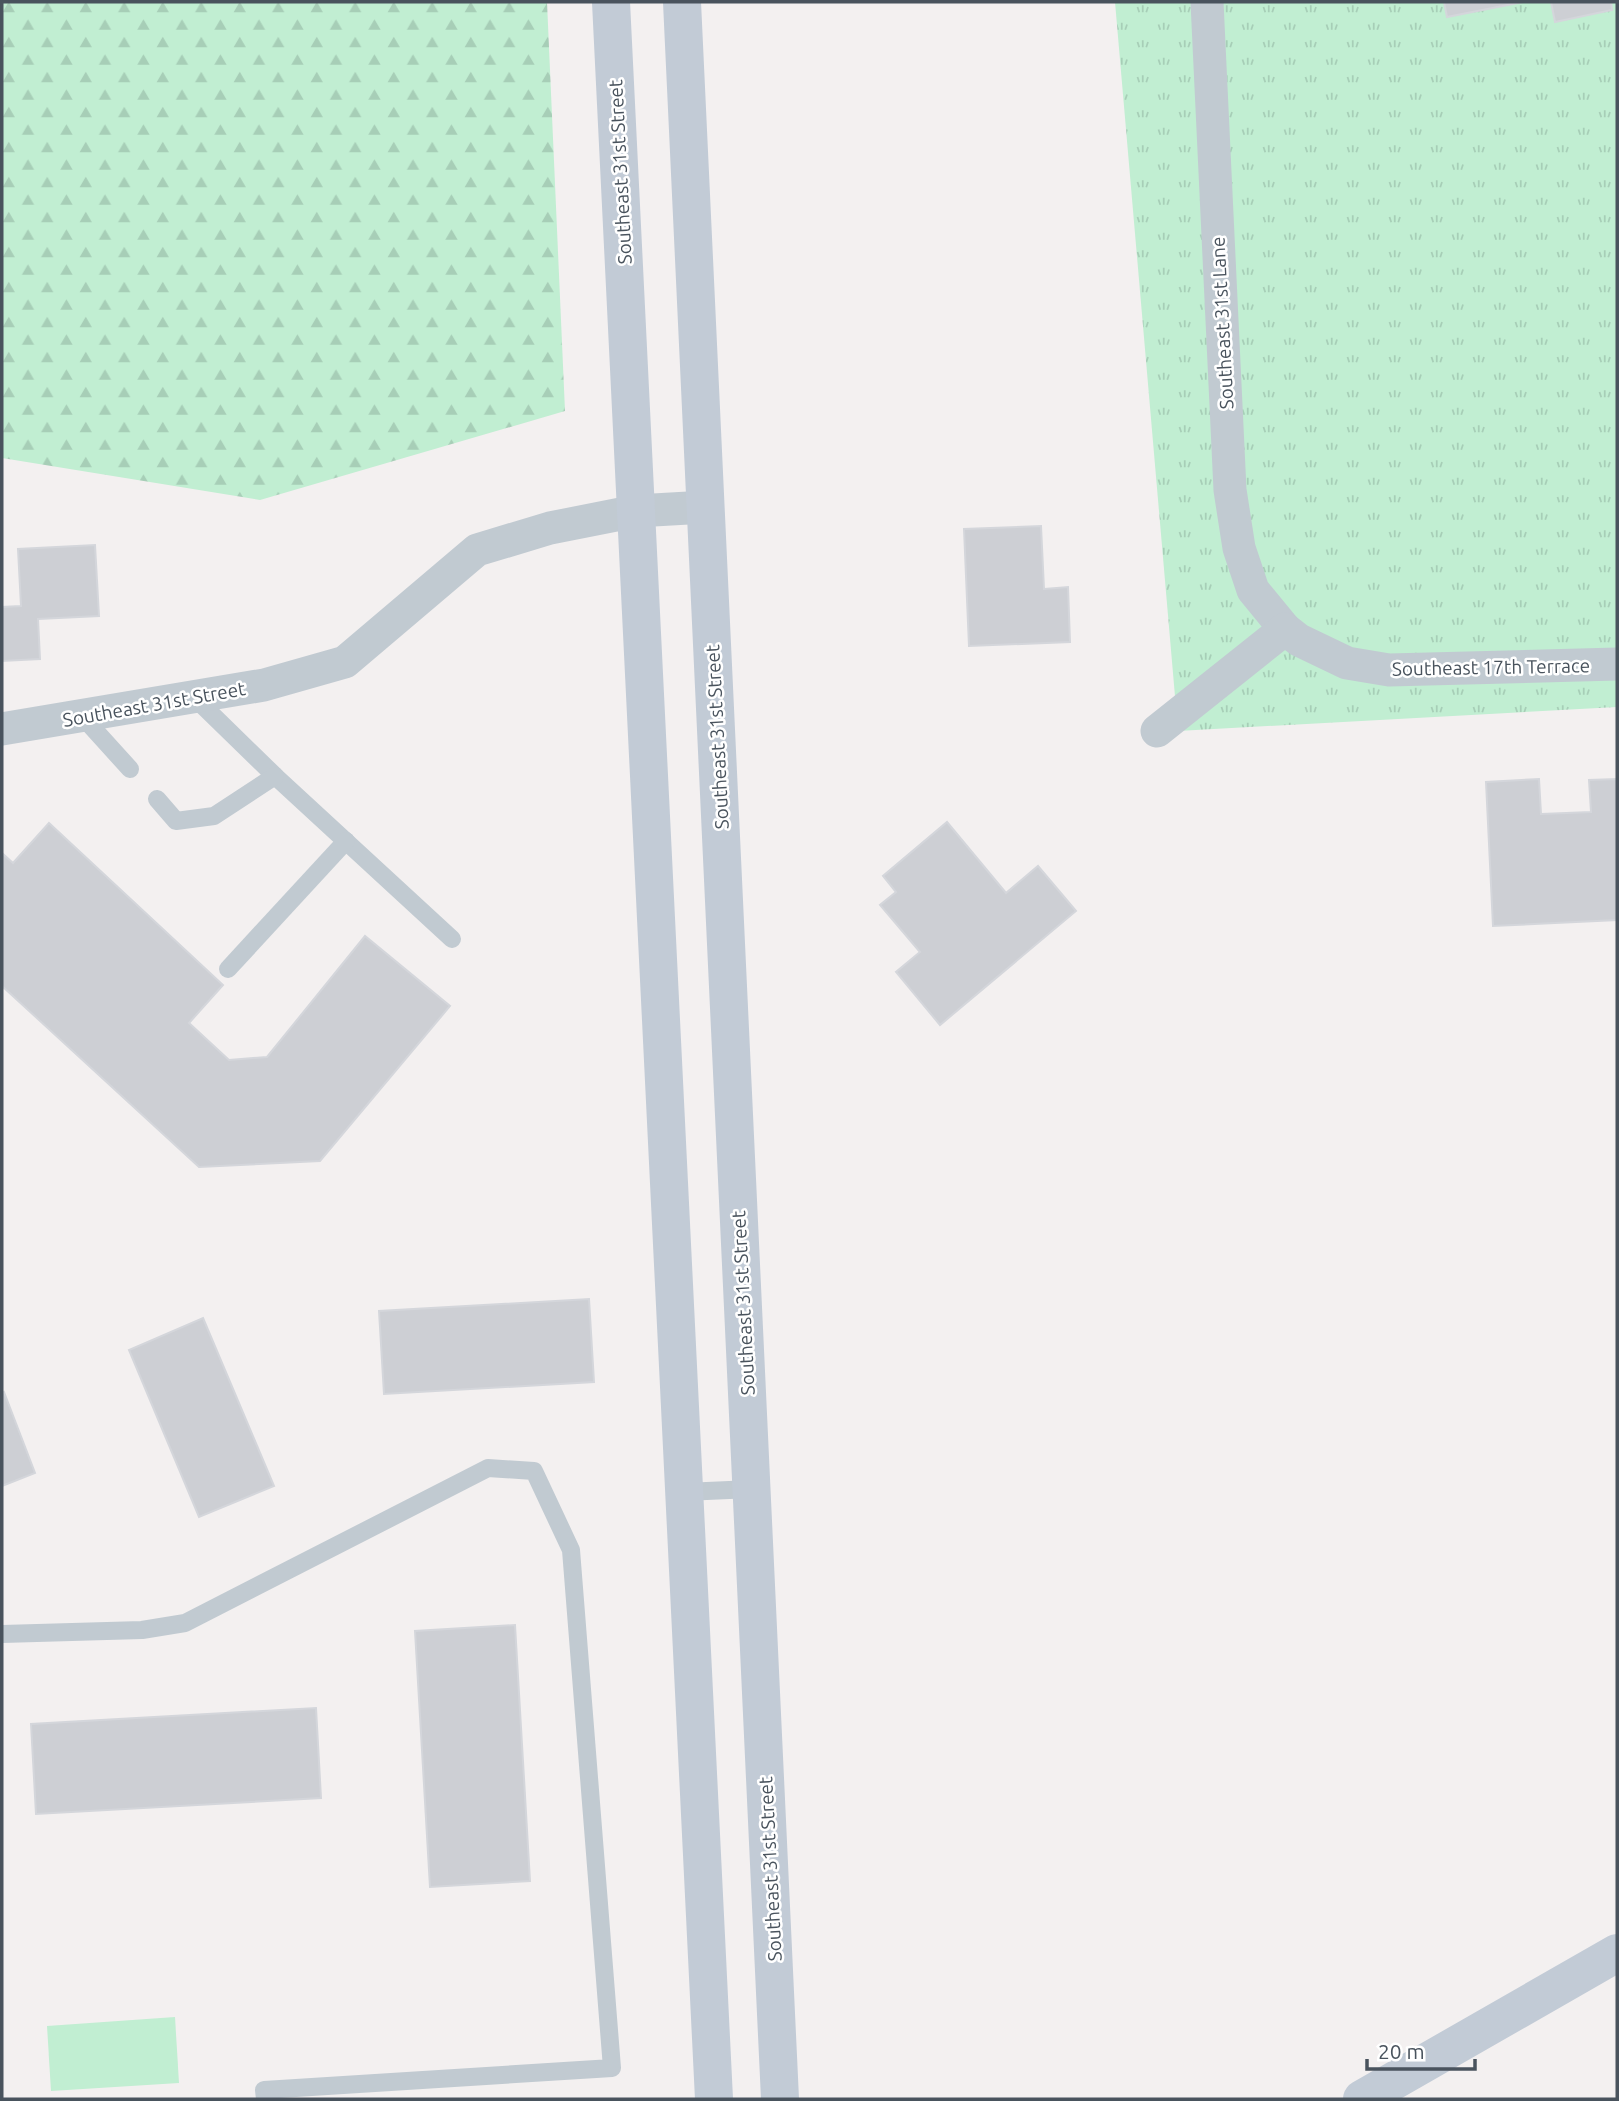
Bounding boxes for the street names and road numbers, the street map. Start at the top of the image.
street label: Southeast 31st Street [604,78,636,265]
street label: Southeast 31st Lane [1206,236,1238,410]
street label: Southeast 31st Street [701,643,733,830]
street label: Southeast 17th Terrace [1392,654,1590,680]
street label: Southeast 31st Street [61,677,248,731]
street label: Southeast 31st Street [727,1209,759,1396]
street label: Southeast 31st Street [754,1775,786,1962]

